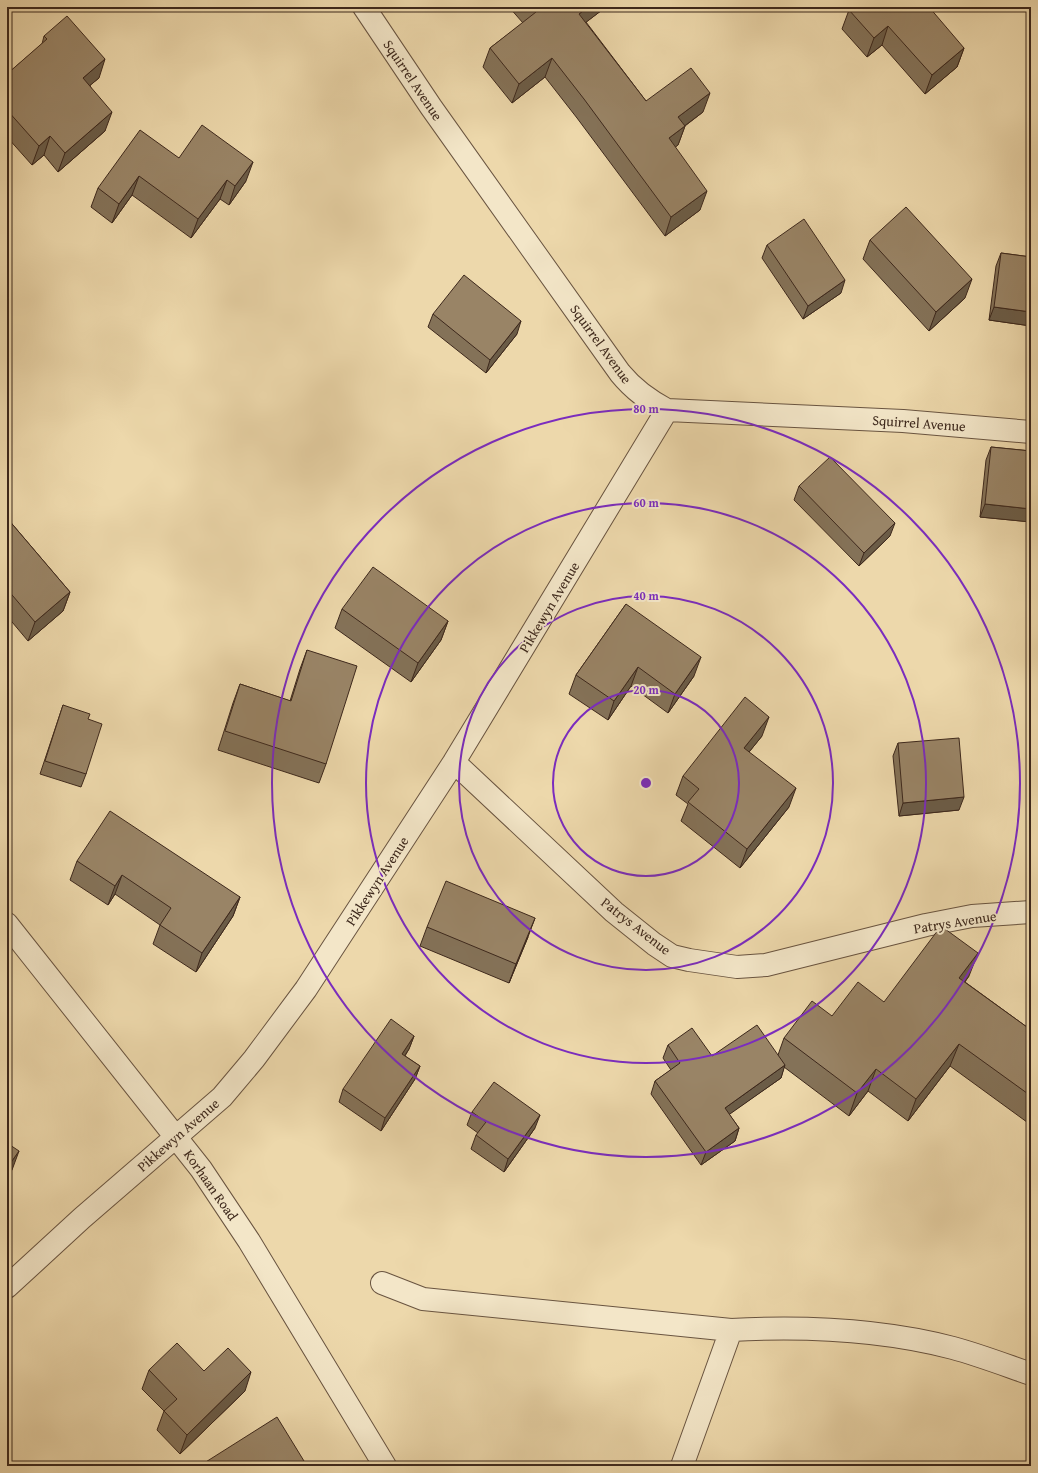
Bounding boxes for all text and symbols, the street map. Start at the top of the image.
street label: Squirrel Avenue [379,36,448,125]
street label: Squirrel Avenue [565,300,637,388]
text: 80 m [633,400,659,417]
street label: Squirrel Avenue [872,410,967,436]
text: 60 m [633,494,659,511]
street label: Pikkewyn Avenue [514,557,584,656]
text: 40 m [633,587,659,604]
text: 20 m [633,681,659,698]
centre of rings [639,776,653,790]
street label: Pikkewyn Avenue [341,832,414,930]
street label: Patrys Avenue [597,892,675,960]
street label: Patrys Avenue [912,906,998,938]
street label: Pikkewyn Avenue [133,1093,224,1176]
street label: Korhaan Road [179,1145,243,1225]

